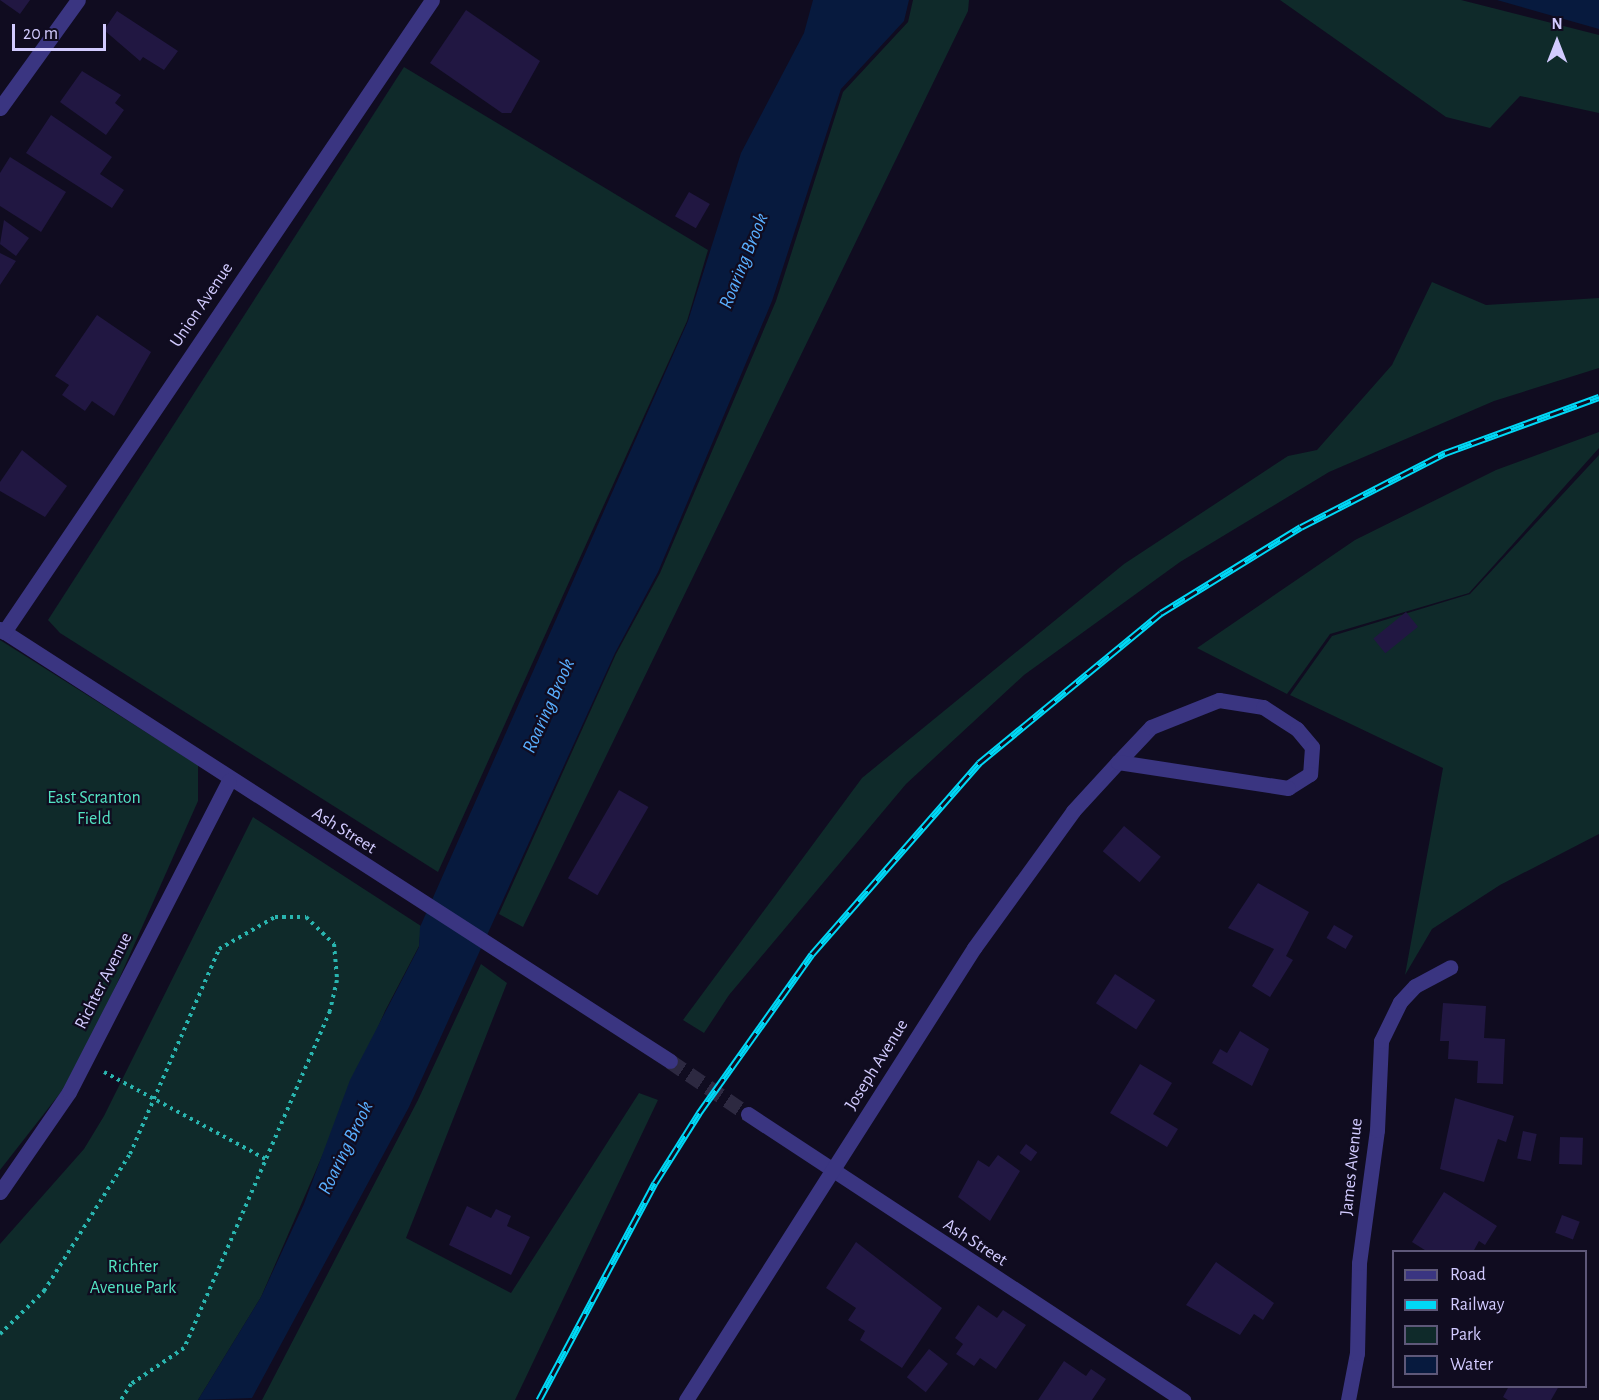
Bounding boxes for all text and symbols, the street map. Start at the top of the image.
scale bar [15,12,110,50]
north arrow [1527,12,1587,72]
text: N [1551,16,1563,32]
text: 20 m [23,25,58,43]
water label: Roaring Brook [714,210,774,312]
street label: Union Avenue [166,258,238,352]
water label: Roaring Brook [517,655,581,757]
park label: East Scranton Field [47,788,141,830]
street label: Ash Street [308,803,380,859]
street label: Richter Avenue [70,929,138,1033]
street label: Joseph Avenue [841,1016,913,1114]
water label: Roaring Brook [313,1097,379,1199]
street label: James Avenue [1336,1117,1368,1217]
street label: Ash Street [939,1214,1011,1272]
legend [1392,1250,1587,1388]
park label: Richter Avenue Park [90,1257,176,1300]
text: Road [1450,1266,1486,1284]
text: Railway [1450,1296,1504,1314]
text: Park [1450,1326,1481,1344]
text: Water [1450,1356,1493,1374]

